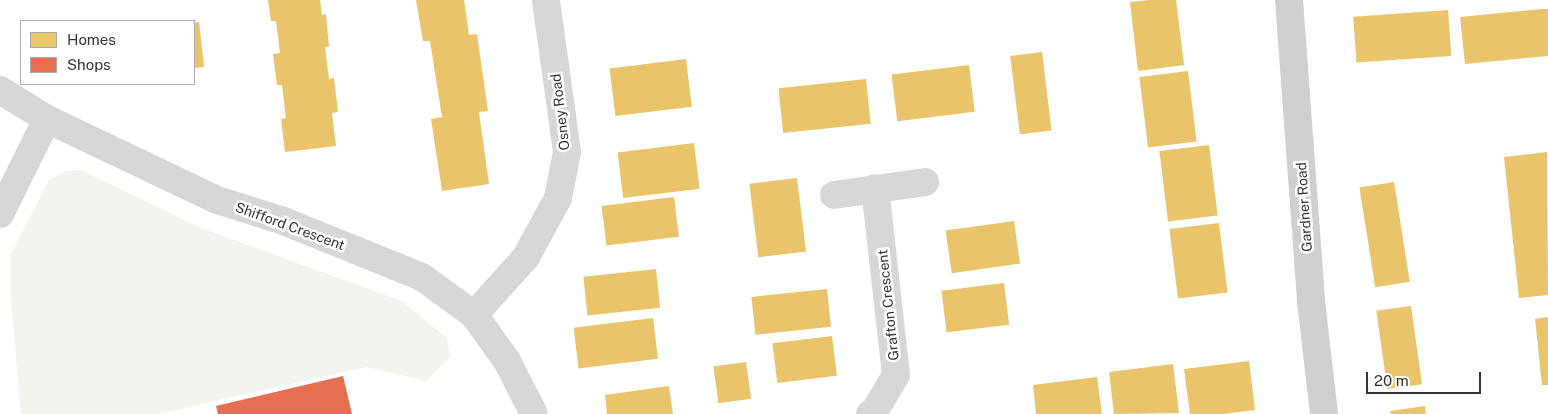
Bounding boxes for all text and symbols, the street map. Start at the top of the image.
legend [20,20,195,85]
text: Homes [67,31,116,48]
text: Shops [67,56,111,73]
street label: Osney Road [547,73,573,151]
street label: Gardner Road [1292,162,1316,252]
street label: Shifford Crescent [233,198,347,254]
street label: Grafton Crescent [874,249,902,361]
scale bar [1368,362,1483,394]
text: 20 m [1374,372,1409,389]

